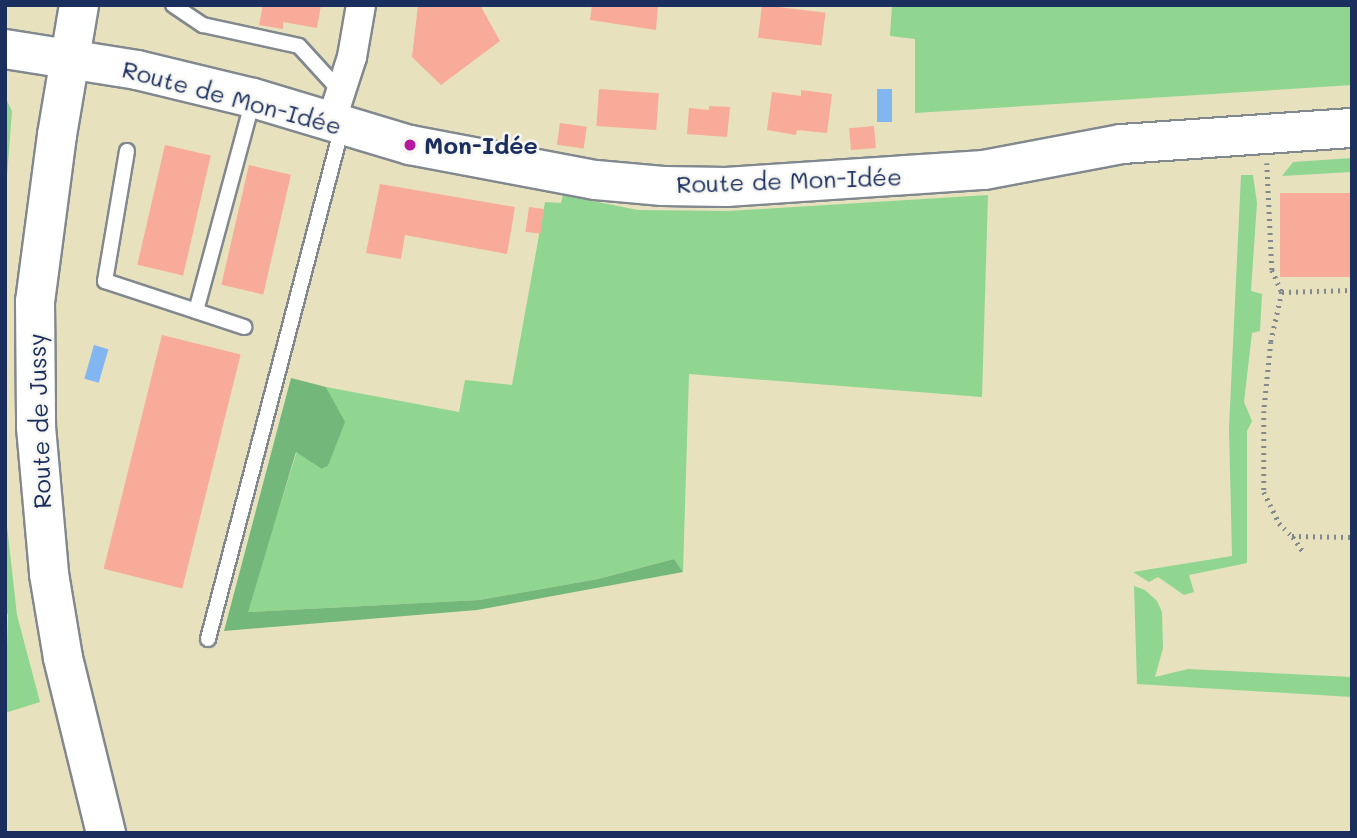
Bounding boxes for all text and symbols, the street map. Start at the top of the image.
street label: Route de Mon-Idée [119,54,345,140]
place label: Mon-Idée [424,131,538,159]
marker: Mon-Idée [402,137,418,153]
street label: Route de Mon-Idée [676,162,902,198]
street label: Route de Jussy [22,333,56,509]

